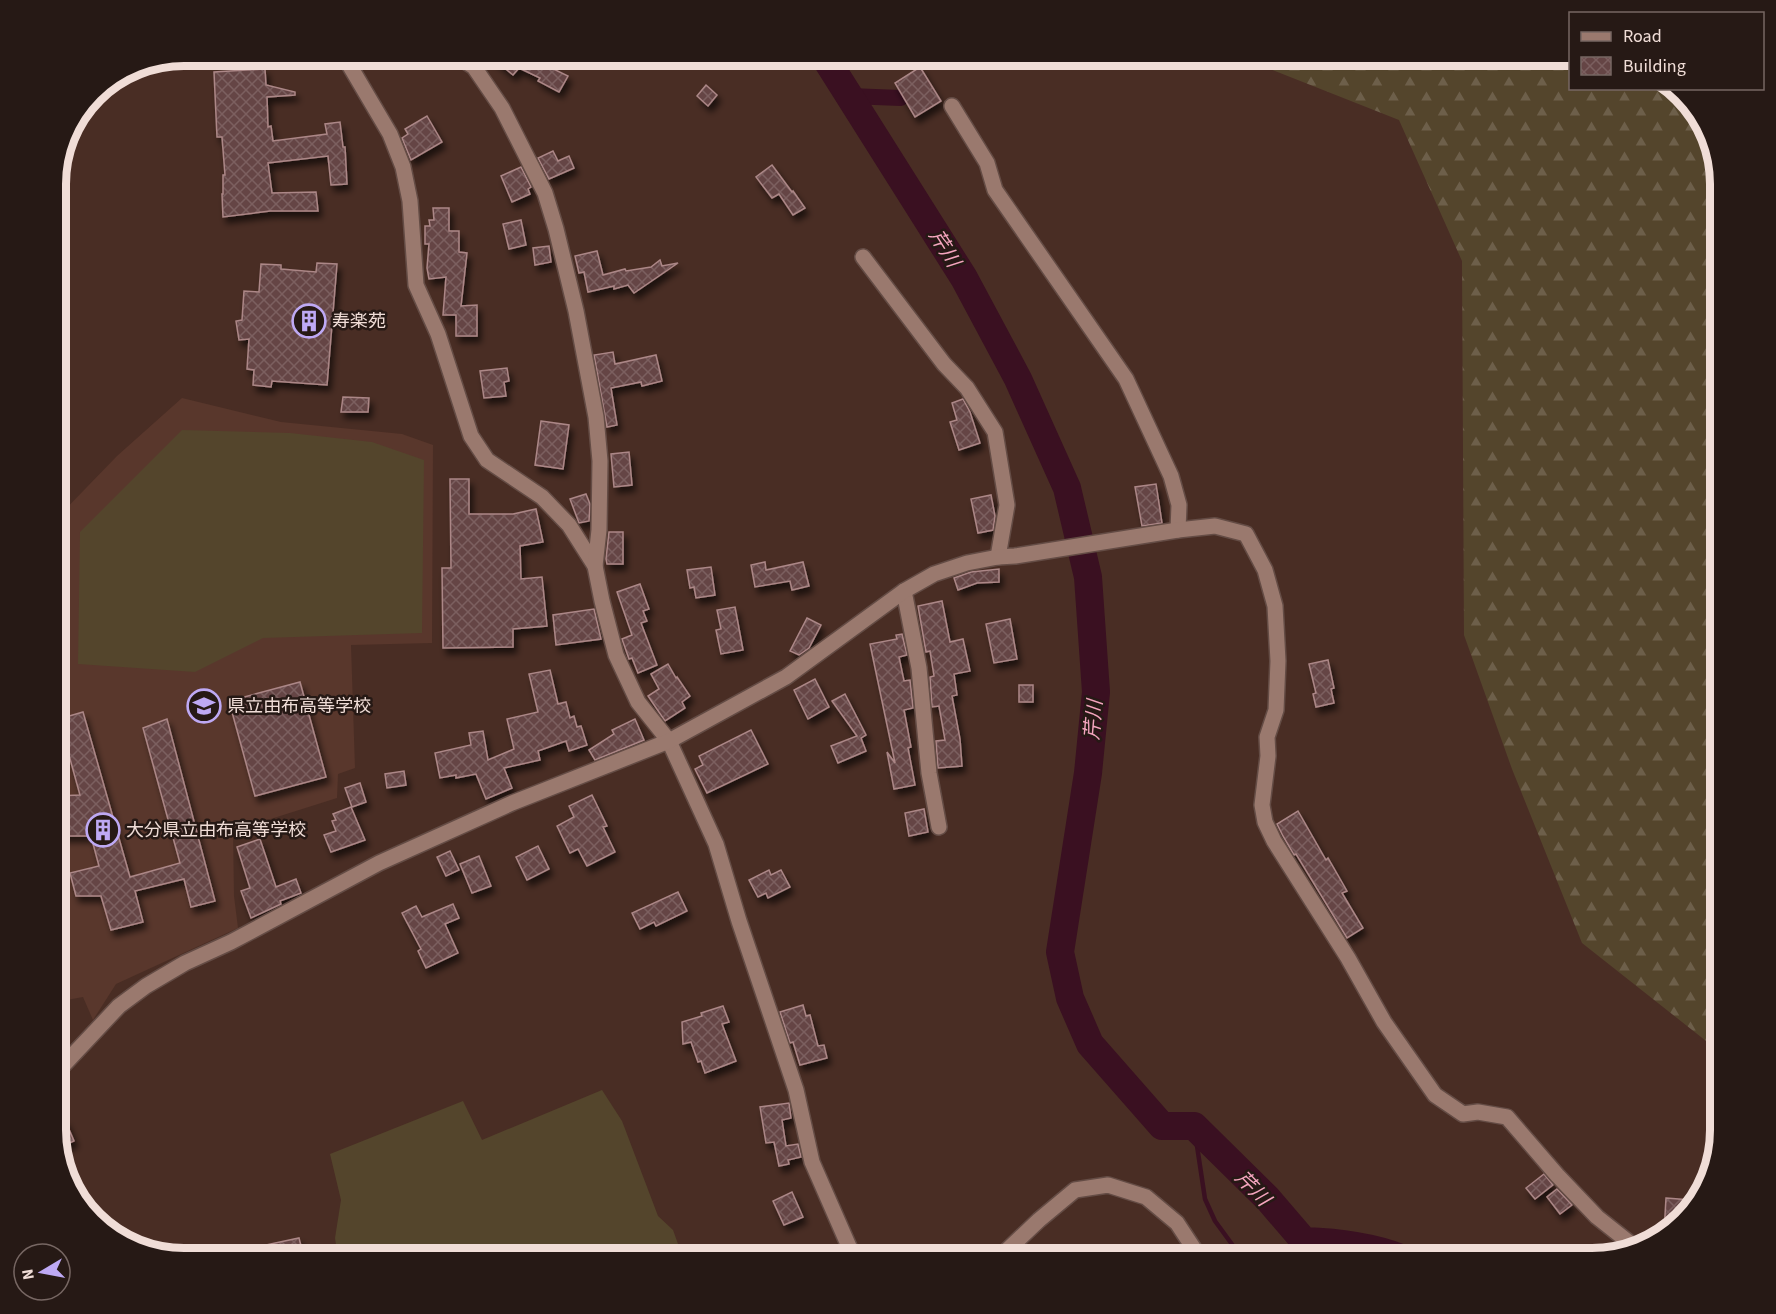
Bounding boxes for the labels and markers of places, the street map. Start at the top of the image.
building icon: 寿楽苑 [291,303,327,339]
place label: 寿楽苑 [332,309,386,334]
school or university icon: 県立由布高等学校 [186,688,222,724]
place label: 県立由布高等学校 [227,694,371,719]
building icon: 大分県立由布高等学校 [85,812,121,848]
place label: 大分県立由布高等学校 [126,818,306,843]

